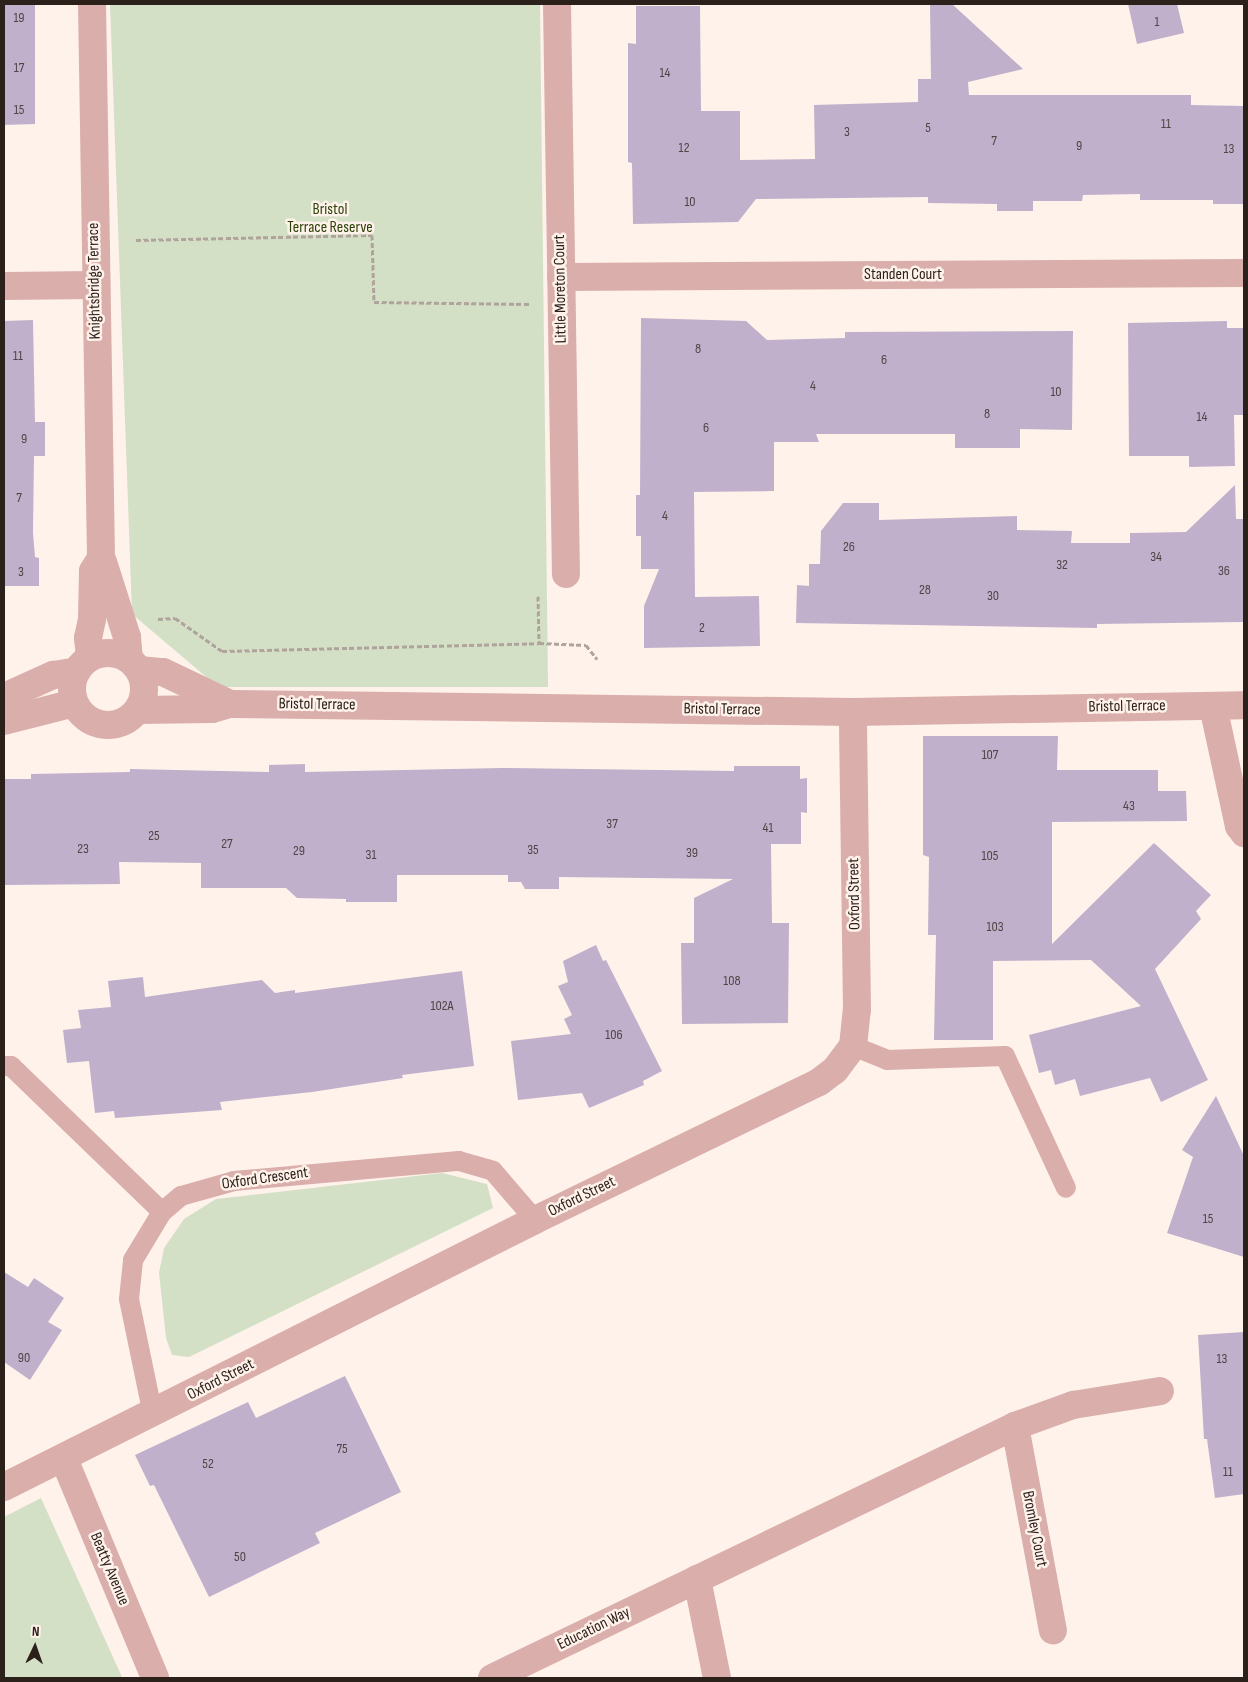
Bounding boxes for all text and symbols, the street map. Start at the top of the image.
house number: 19 [13,10,25,26]
house number: 1 [1155,14,1159,30]
house number: 17 [14,60,24,76]
house number: 14 [660,65,670,81]
house number: 15 [14,102,24,118]
house number: 11 [1161,116,1171,132]
house number: 5 [925,120,931,136]
house number: 3 [844,124,850,140]
house number: 7 [991,133,997,149]
house number: 9 [1076,138,1082,154]
house number: 12 [679,140,689,156]
house number: 13 [1224,141,1234,157]
house number: 10 [684,194,696,210]
park label: Bristol Terrace Reserve [287,200,373,238]
street label: Knightsbridge Terrace [84,222,106,340]
street label: Little Moreton Court [550,234,572,344]
street label: Standen Court [864,265,942,285]
house number: 8 [695,341,701,357]
house number: 11 [13,348,23,364]
house number: 6 [881,352,887,368]
house number: 4 [810,378,816,394]
house number: 10 [1050,384,1062,400]
house number: 8 [984,406,990,422]
house number: 14 [1197,409,1207,425]
house number: 6 [703,420,709,436]
house number: 9 [21,431,27,447]
house number: 7 [16,490,22,506]
house number: 4 [662,508,668,524]
house number: 26 [843,539,855,555]
house number: 34 [1150,549,1162,565]
house number: 32 [1056,557,1068,573]
house number: 36 [1218,563,1230,579]
house number: 3 [18,564,24,580]
house number: 28 [919,582,931,598]
house number: 30 [987,588,999,604]
house number: 2 [699,620,705,636]
street label: Bristol Terrace [278,695,356,715]
street label: Bristol Terrace [1088,697,1166,717]
street label: Bristol Terrace [683,700,761,720]
house number: 107 [982,747,998,763]
house number: 43 [1123,798,1135,814]
house number: 37 [606,816,618,832]
house number: 41 [763,820,773,836]
house number: 25 [148,828,160,844]
house number: 27 [221,836,233,852]
house number: 23 [77,841,89,857]
house number: 35 [527,842,539,858]
house number: 29 [293,843,305,859]
house number: 39 [686,845,698,861]
house number: 31 [366,847,376,863]
house number: 105 [982,848,998,864]
street label: Oxford Street [845,858,865,930]
house number: 103 [986,919,1004,935]
house number: 108 [723,973,741,989]
house number: 102A [431,998,453,1014]
house number: 106 [605,1027,623,1043]
street label: Oxford Crescent [221,1163,309,1195]
street label: Oxford Street [545,1173,619,1221]
house number: 15 [1203,1211,1213,1227]
house number: 90 [18,1350,30,1366]
house number: 13 [1217,1351,1227,1367]
street label: Oxford Street [185,1355,257,1405]
house number: 75 [336,1441,348,1457]
house number: 52 [202,1456,214,1472]
house number: 11 [1223,1464,1233,1480]
street label: Bromley Court [1017,1489,1051,1569]
street label: Beatty Avenue [85,1530,133,1608]
house number: 50 [234,1549,246,1565]
street label: Education Way [555,1603,633,1655]
north arrow [10,1622,60,1672]
text: N [32,1623,40,1640]

